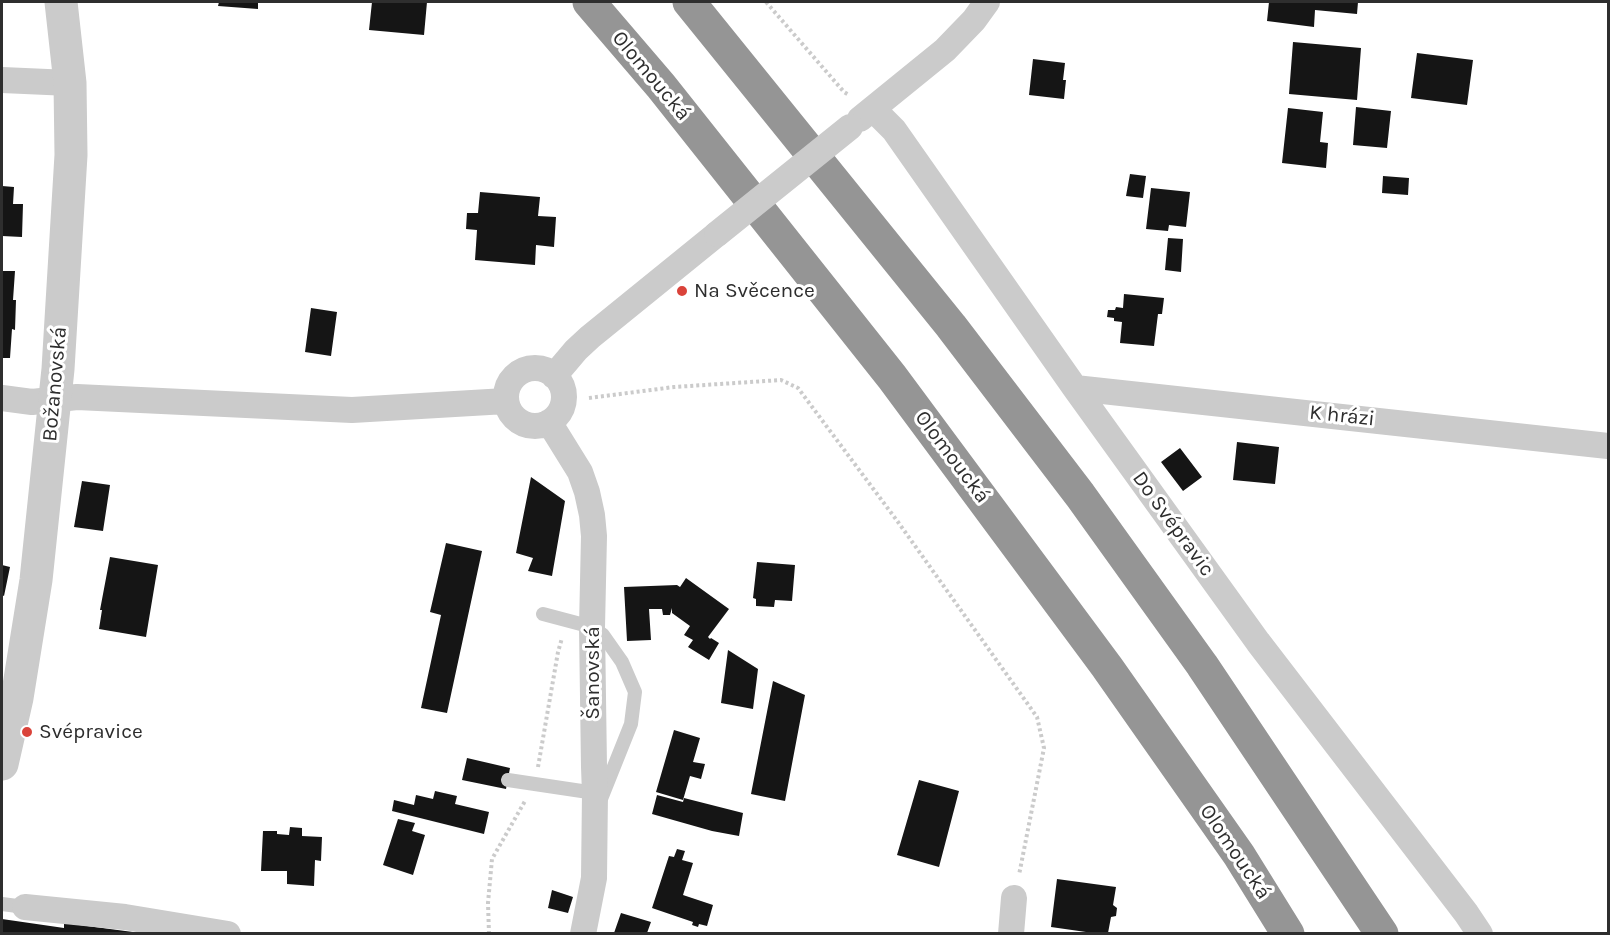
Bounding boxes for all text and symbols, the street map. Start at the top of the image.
street label: Olomoucká [606,26,696,126]
place label: Na Svěcence [694,278,815,304]
marker: Na Svěcence [675,284,689,298]
street label: Božanovská [37,326,73,442]
street label: K hrázi [1308,400,1376,432]
street label: Olomoucká [909,406,995,508]
street label: Do Svépravic [1127,467,1219,581]
street label: Šanovská [580,626,606,720]
place label: Svépravice [39,719,143,745]
marker: Svépravice [20,725,34,739]
street label: Olomoucká [1194,800,1276,904]

